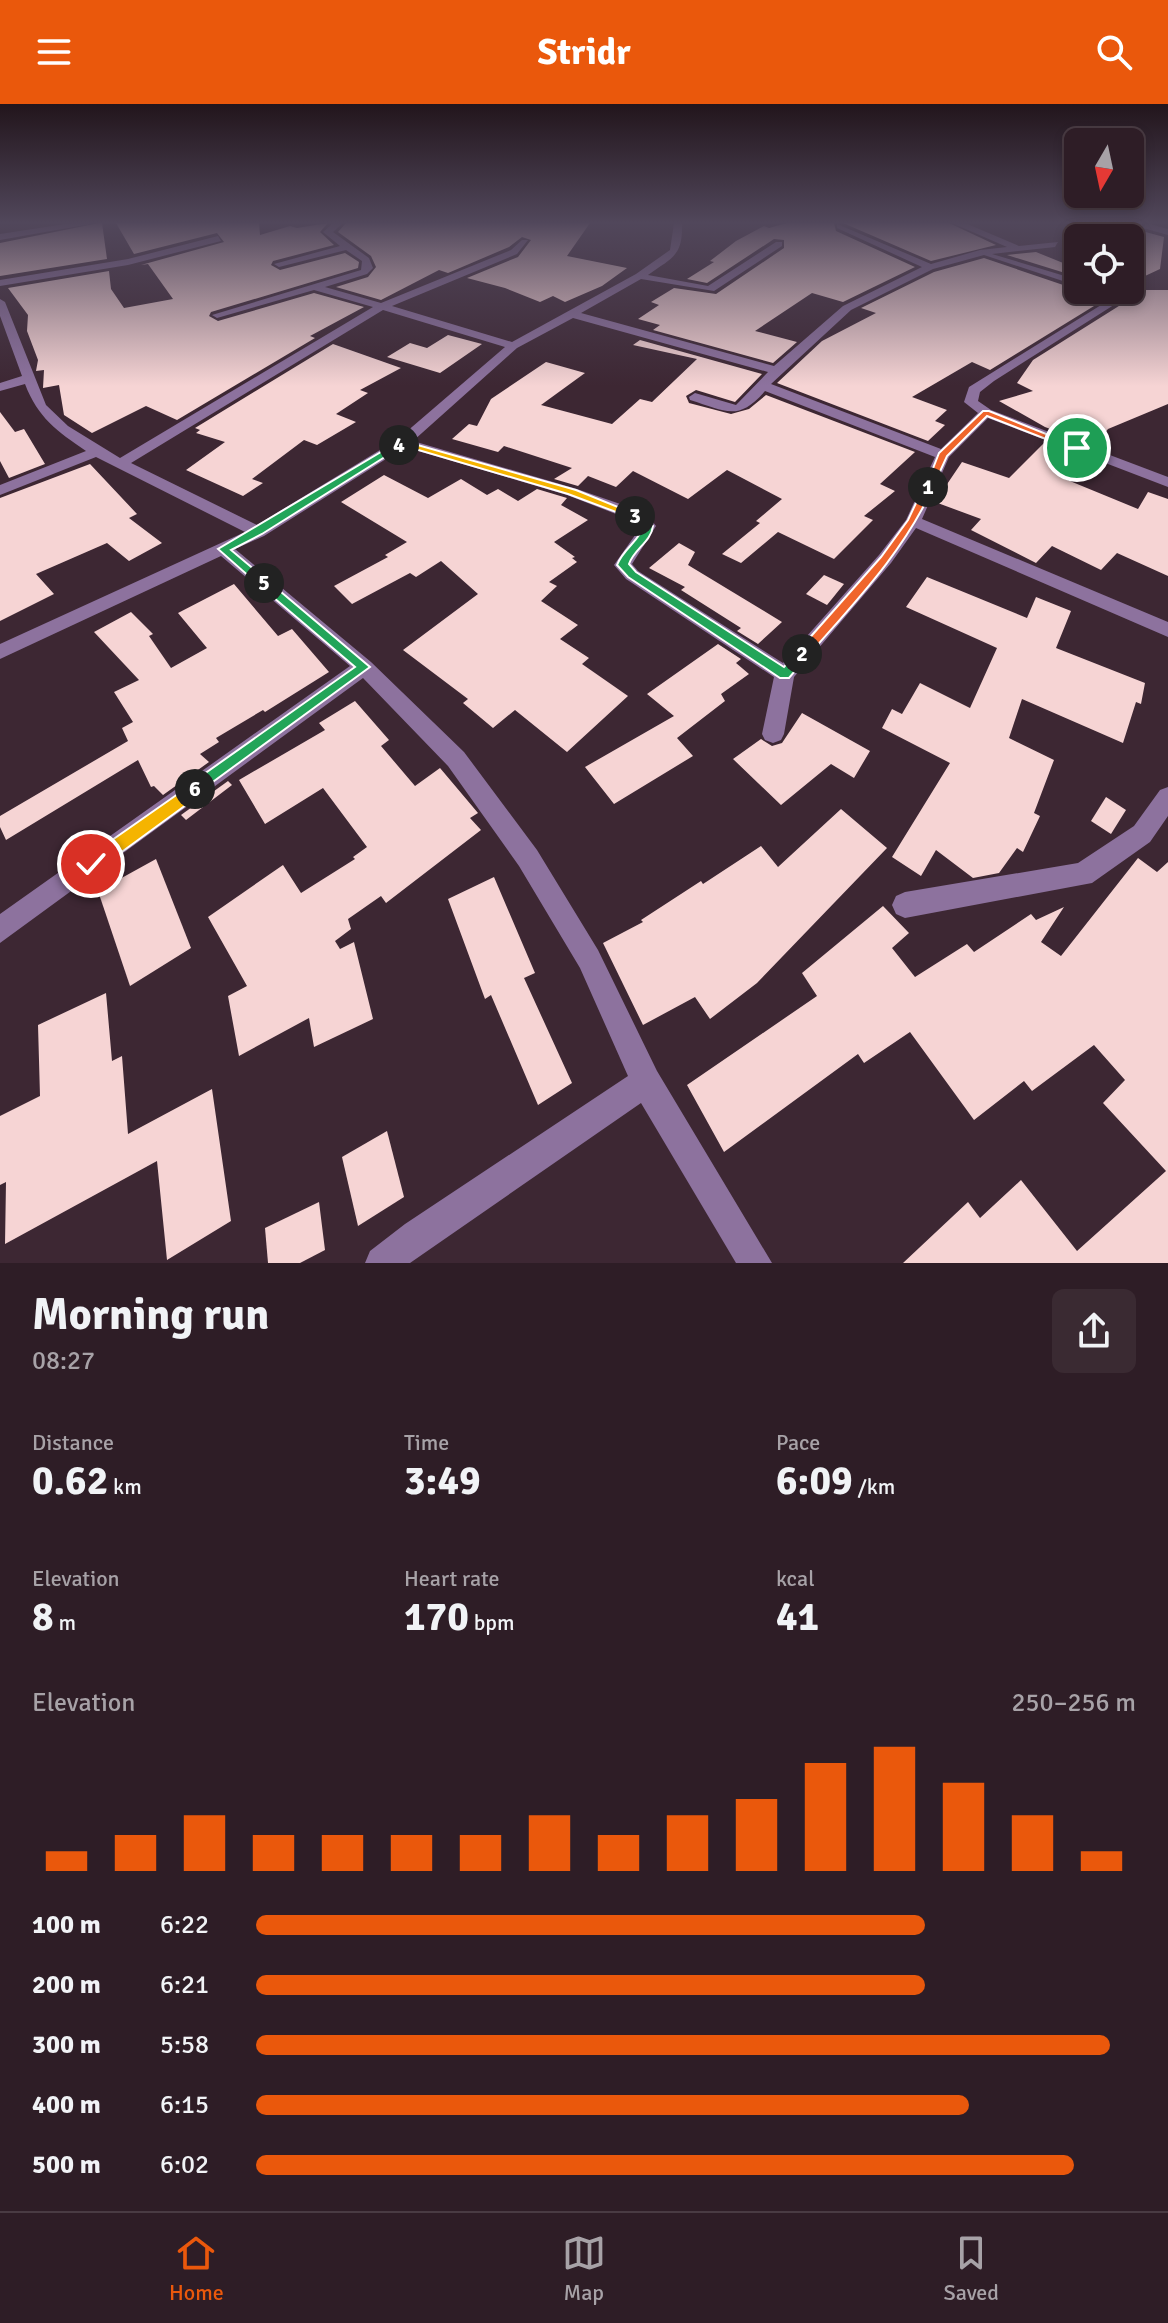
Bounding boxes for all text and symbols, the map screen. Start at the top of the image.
icon: menu [32,30,76,74]
text: Stridr [538,30,630,75]
icon: search [1092,30,1136,74]
north arrow [1064,128,1144,208]
map controls [1064,128,1144,304]
button: locate [1064,224,1144,304]
pin [1043,414,1111,482]
pin: 4 [379,425,419,465]
icon: arrive [1055,426,1099,470]
text: 4 [393,431,405,458]
pin: 1 [908,467,948,507]
text: 1 [922,473,934,500]
pin: 3 [615,496,655,536]
text: 3 [629,502,641,529]
pin: 5 [244,563,284,603]
text: 5 [258,569,270,596]
pin: 2 [782,634,822,674]
text: 2 [796,640,808,667]
pin: 6 [175,769,215,809]
text: 6 [189,775,201,802]
pin [57,830,125,898]
icon: check [69,842,113,886]
text: Morning run [32,1288,269,1342]
button: share [1052,1289,1136,1373]
text: 08:27 [32,1345,95,1377]
text: Distance [32,1429,114,1456]
text: Time [404,1429,449,1456]
text: Pace [776,1429,820,1456]
text: 0.62 [32,1456,108,1506]
text: 3:49 [404,1456,481,1506]
text: 6:09 [776,1456,853,1506]
text: km [108,1473,142,1500]
text: /km [853,1473,895,1500]
text: Elevation [32,1565,120,1592]
text: Heart rate [404,1565,499,1592]
text: kcal [776,1565,815,1592]
text: 8 [32,1592,54,1642]
text: 170 [404,1592,469,1642]
text: 41 [776,1592,819,1642]
text: m [54,1609,76,1636]
text: bpm [469,1609,514,1636]
text: Elevation [32,1687,136,1719]
text: 250–256 m [1012,1687,1136,1719]
text: 100 m [32,1909,101,1941]
text: 6:22 [160,1909,209,1941]
text: 200 m [32,1969,101,2001]
text: 6:21 [160,1969,209,2001]
text: 300 m [32,2029,101,2061]
text: 5:58 [160,2029,209,2061]
text: 400 m [32,2089,101,2121]
text: 6:15 [160,2089,209,2121]
text: 500 m [32,2149,101,2181]
text: 6:02 [160,2149,209,2181]
tab: Home [169,2231,224,2306]
tab: Map [562,2231,606,2306]
tab: Saved [944,2231,999,2306]

